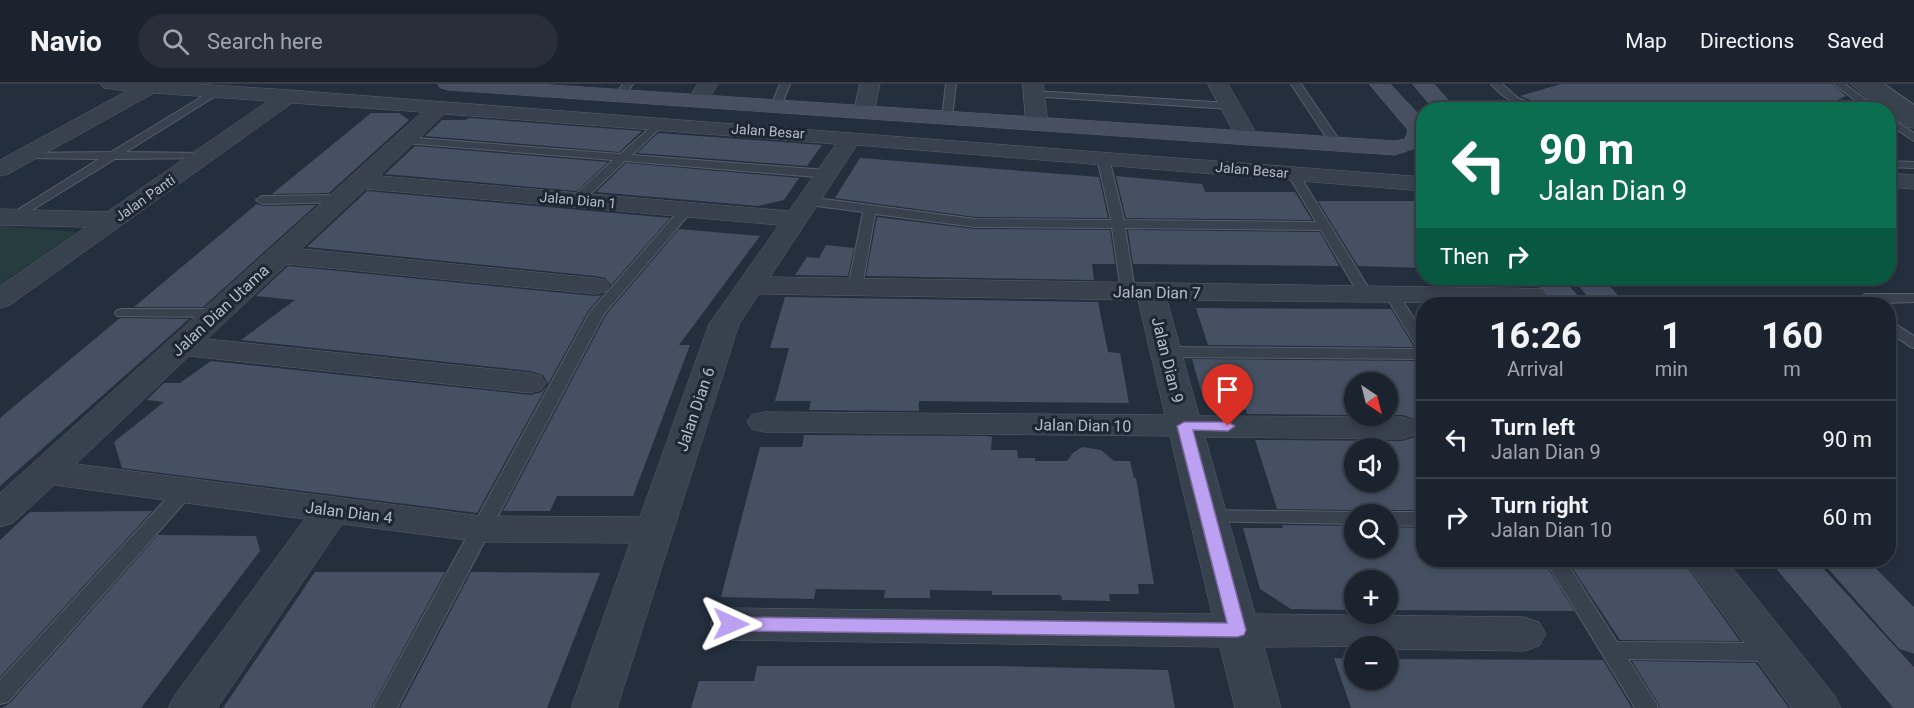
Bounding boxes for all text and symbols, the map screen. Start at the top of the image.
search box [138,14,558,68]
text: Navio [30,25,102,58]
icon: search [159,25,192,58]
text: Search here [207,29,323,54]
text: Map [1625,29,1667,53]
text: Directions [1700,29,1794,53]
text: Saved [1827,29,1884,53]
street label: Jalan Besar [731,120,805,142]
text: 90 m [1539,125,1634,174]
icon: left [1440,126,1518,204]
street label: Jalan Besar [1215,159,1289,181]
street label: Jalan Panti [112,171,178,225]
text: Jalan Dian 9 [1539,175,1687,207]
street label: Jalan Dian 1 [539,189,617,211]
icon: right [1501,240,1534,273]
text: Then [1440,244,1489,269]
street label: Jalan Dian Utama [168,260,273,360]
street label: Jalan Dian 7 [1113,282,1201,303]
street label: Jalan Dian 9 [1148,315,1187,405]
text: 16:26 [1489,315,1582,357]
text: 1 [1661,315,1682,357]
text: 160 [1761,315,1823,357]
text: Arrival [1507,357,1564,381]
text: min [1655,357,1688,381]
text: m [1783,357,1801,381]
pin [1202,364,1253,426]
street label: Jalan Dian 6 [672,365,719,454]
north arrow [1344,372,1398,426]
map controls [1344,372,1398,690]
icon: arrive [1211,373,1244,406]
street label: Jalan Dian 10 [1034,415,1132,436]
text: Turn left [1491,415,1575,440]
icon: left [1440,423,1473,456]
text: 90 m [1823,427,1872,452]
button: sound [1344,438,1398,492]
text: Jalan Dian 9 [1491,440,1601,464]
text: Turn right [1491,493,1588,518]
street label: Jalan Dian 4 [304,498,394,527]
icon: right [1440,501,1473,534]
button: search [1344,504,1398,558]
text: 60 m [1823,505,1872,530]
text: Jalan Dian 10 [1491,518,1612,542]
button: + [1344,570,1398,624]
position arrow [699,592,763,656]
button: − [1344,636,1398,690]

